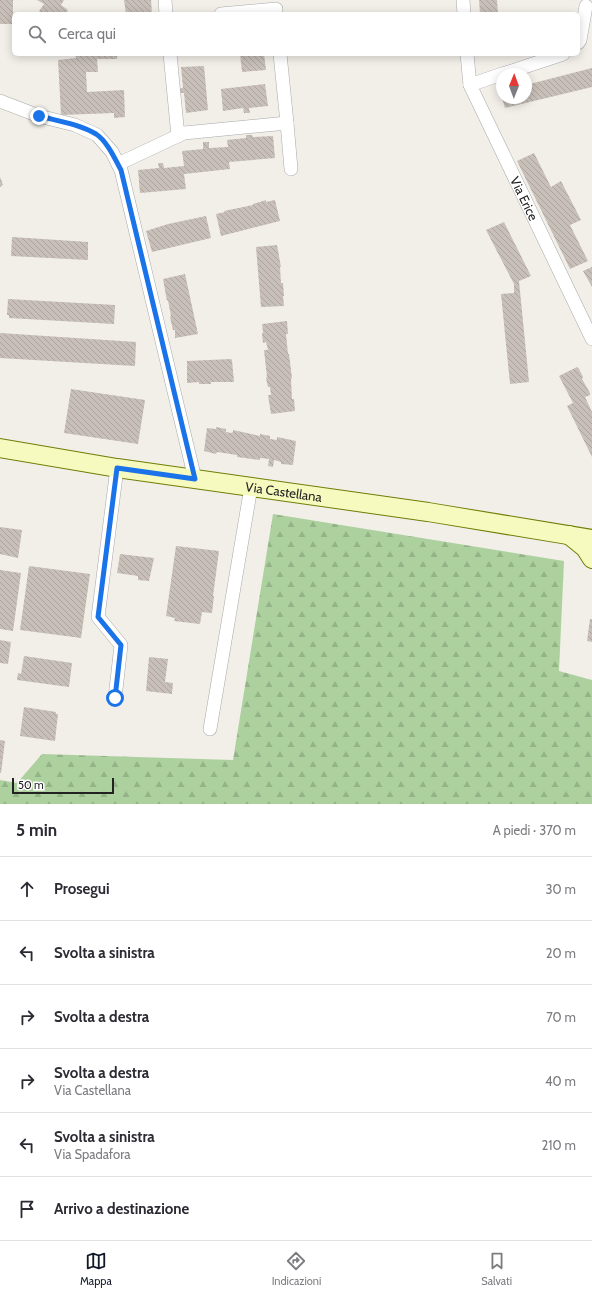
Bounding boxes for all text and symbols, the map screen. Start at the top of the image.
search box [12,12,580,56]
icon: search [26,23,48,45]
text: Cerca qui [58,25,116,43]
north arrow [496,68,532,104]
route end [30,107,48,125]
street label: Via Erice [507,174,542,223]
street label: Via Castellana [244,478,324,505]
route start [106,689,124,707]
scale bar [12,776,114,795]
text: 50 m [18,778,44,792]
text: 5 min [16,820,57,840]
text: A piedi · 370 m [493,822,576,838]
icon: ahead [16,878,38,900]
text: Prosegui [54,880,110,898]
text: 30 m [546,881,576,897]
icon: left [16,942,38,964]
text: Svolta a sinistra [54,944,155,962]
text: 20 m [546,945,576,961]
icon: right [16,1006,38,1028]
text: Svolta a destra [54,1008,149,1026]
text: 70 m [546,1009,576,1025]
text: Svolta a destra [54,1064,149,1082]
icon: right [16,1070,38,1092]
text: 40 m [545,1073,576,1089]
text: Via Castellana [54,1082,131,1098]
text: Svolta a sinistra [54,1128,155,1146]
icon: left [16,1134,38,1156]
text: 210 m [542,1137,576,1153]
text: Via Spadafora [54,1146,130,1162]
icon: arrive [16,1198,38,1220]
text: Arrivo a destinazione [54,1200,189,1218]
tab: Mappa [80,1250,112,1288]
tab: Indicazioni [272,1250,321,1288]
tab: Salvati [481,1250,512,1288]

